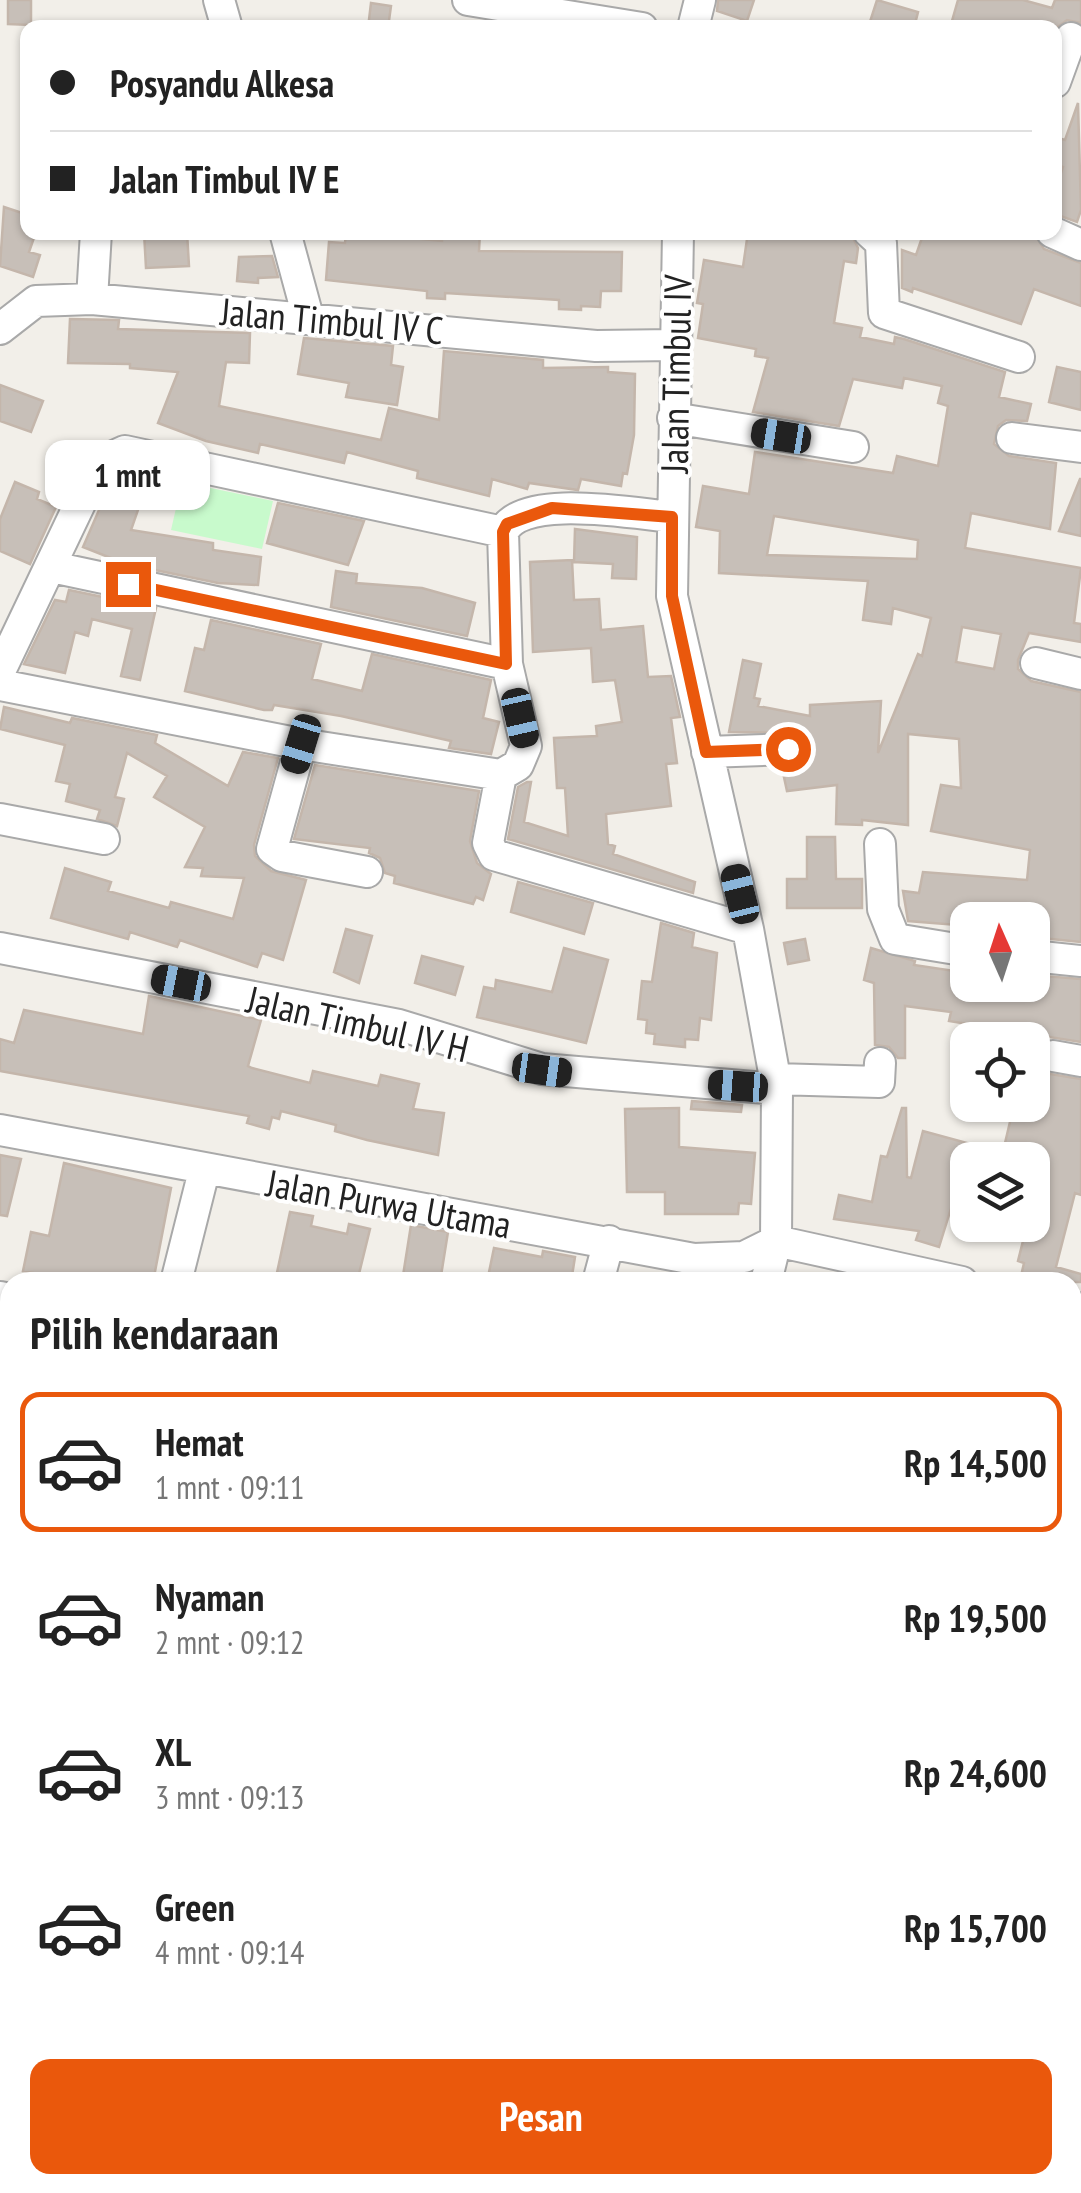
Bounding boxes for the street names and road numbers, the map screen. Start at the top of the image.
street label: Jalan Timbul IV [649,274,701,475]
street label: Jalan Timbul IV C [218,286,445,354]
street label: Jalan Timbul IV H [241,973,474,1072]
street label: Jalan Purwa Utama [262,1157,515,1249]

